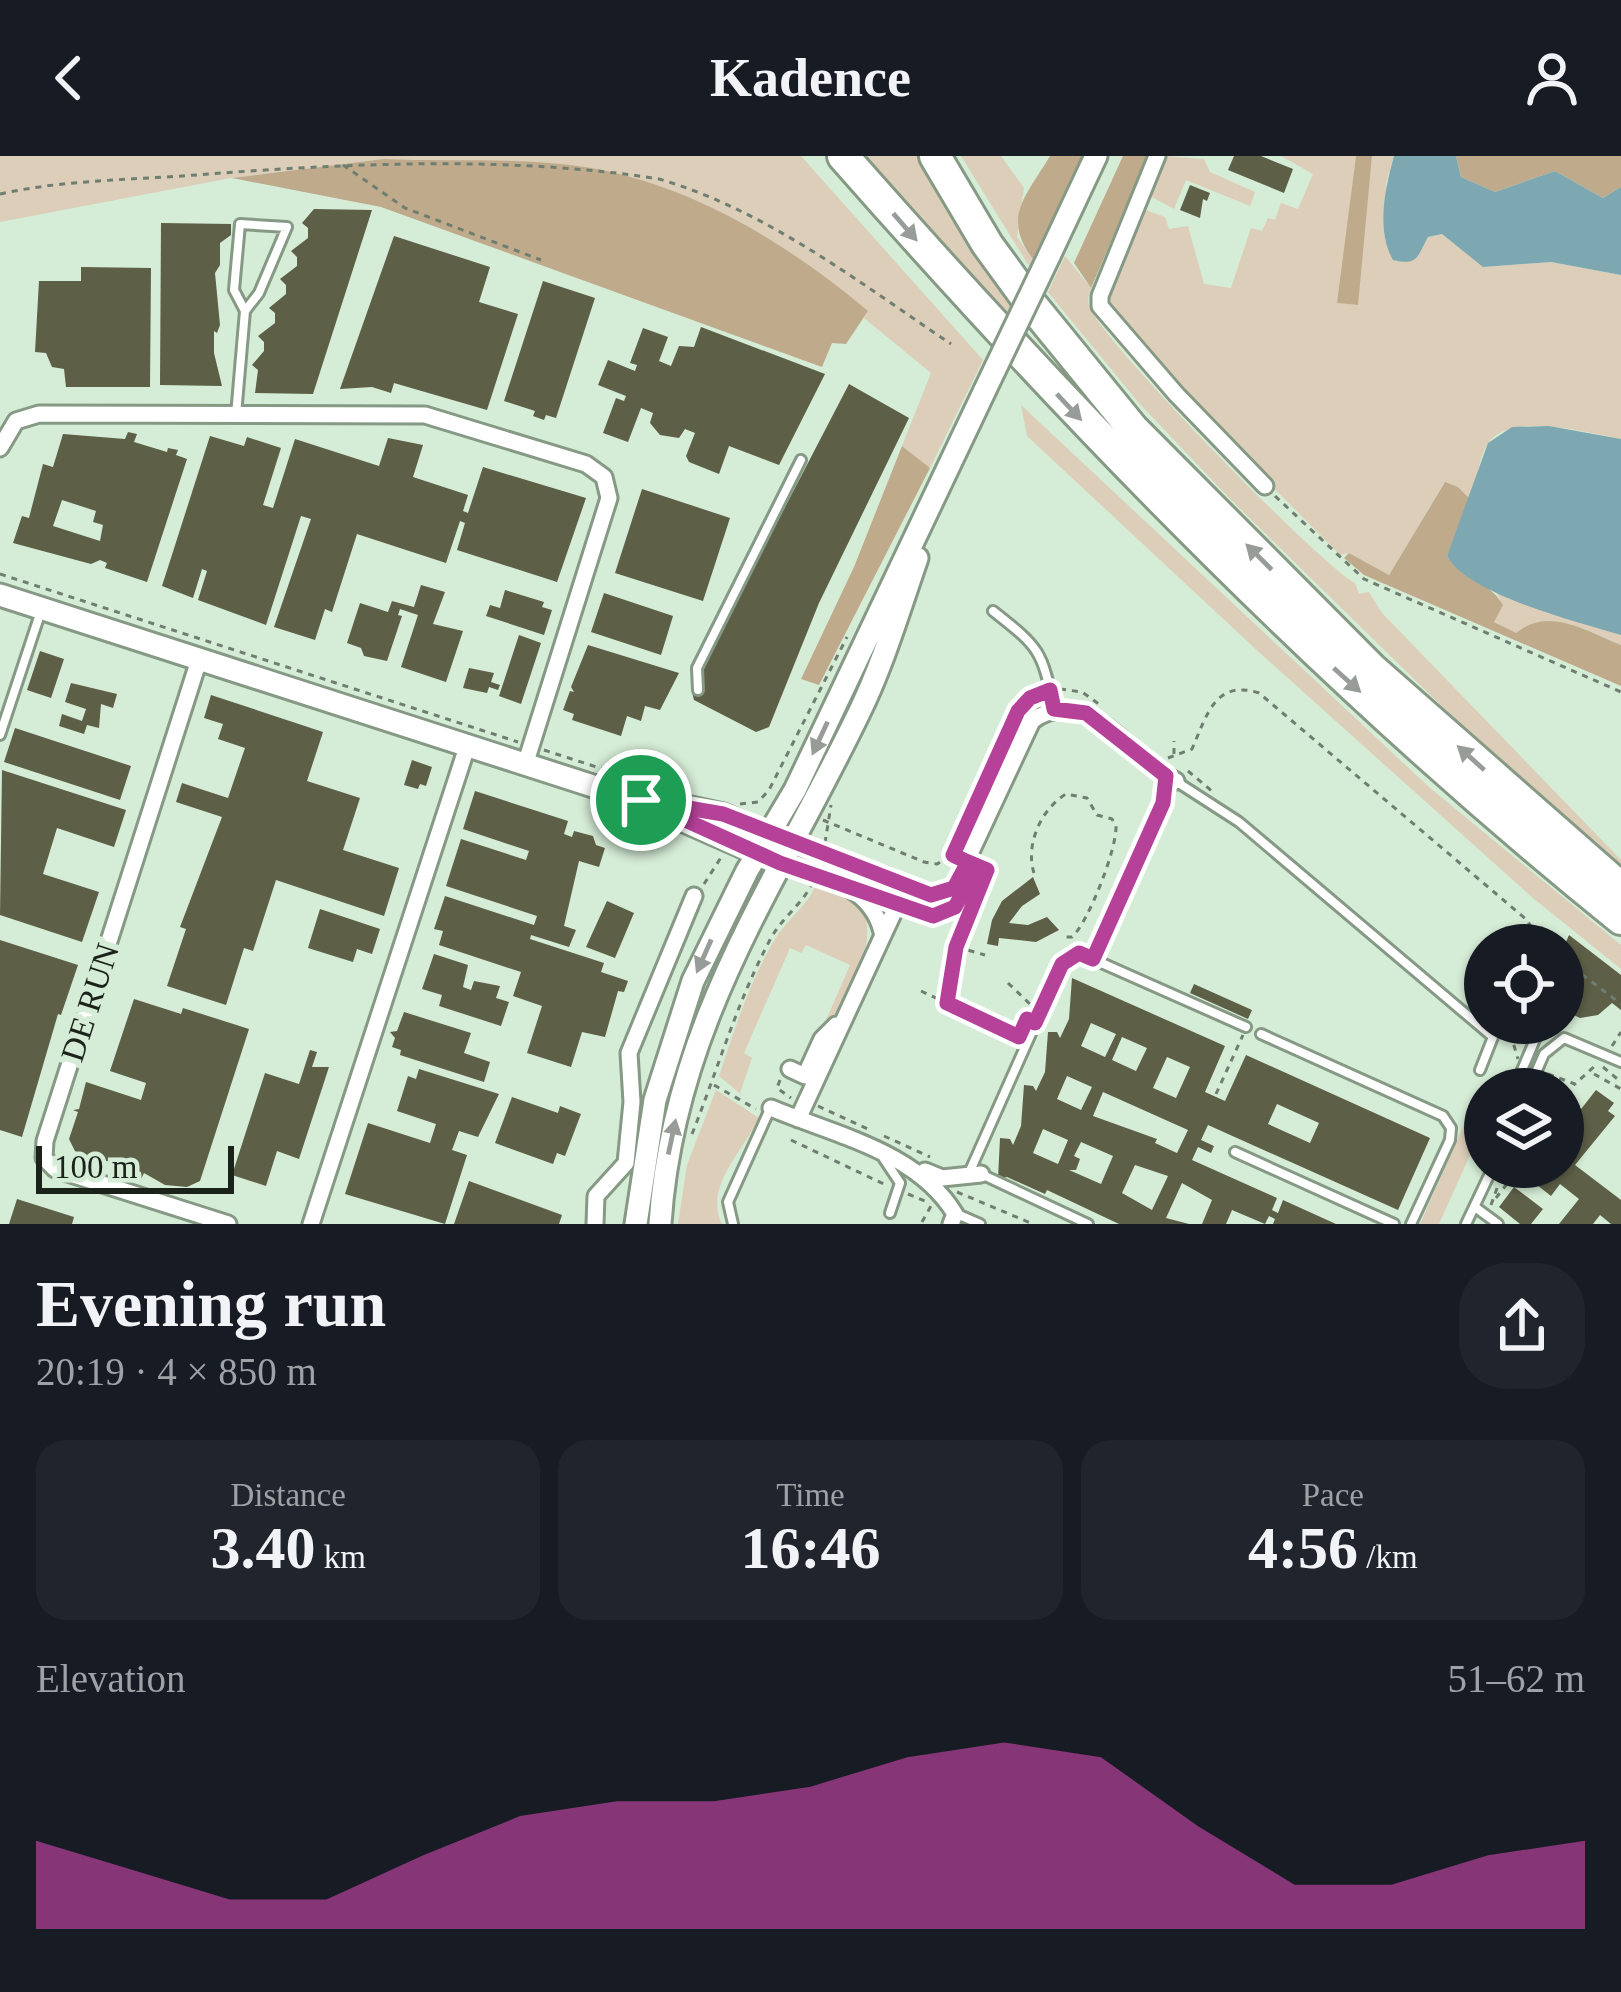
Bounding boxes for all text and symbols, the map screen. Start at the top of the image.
icon: back [36,45,102,111]
icon: person [1519,45,1585,111]
text: Kadence [710,48,911,108]
one-way arrow [891,212,918,241]
one-way arrow [1054,392,1082,421]
one-way arrow [1245,543,1273,571]
one-way arrow [1332,666,1362,693]
one-way arrow [809,721,829,756]
one-way arrow [1456,745,1485,772]
pin [590,749,692,851]
icon: arrive [608,767,674,833]
map controls [1464,924,1584,1188]
button: locate [1464,924,1584,1044]
street label: DE RUN [54,939,126,1066]
one-way arrow [693,939,713,974]
button: layers [1464,1068,1584,1188]
one-way arrow [663,1118,682,1155]
scale bar [36,1140,234,1193]
text: 100 m [54,1149,137,1185]
button: share [1459,1263,1585,1389]
text: Evening run [36,1267,386,1340]
text: 20:19 · 4 × 850 m [36,1350,317,1393]
text: Distance [230,1477,346,1513]
text: Time [776,1477,845,1513]
text: Pace [1302,1477,1364,1513]
text: 3.40 [210,1515,315,1581]
text: 16:46 [741,1515,880,1581]
text: 4:56 [1248,1515,1358,1581]
text: km [315,1539,366,1575]
text: /km [1358,1539,1418,1575]
text: Elevation [36,1657,185,1700]
text: 51–62 m [1447,1657,1585,1700]

